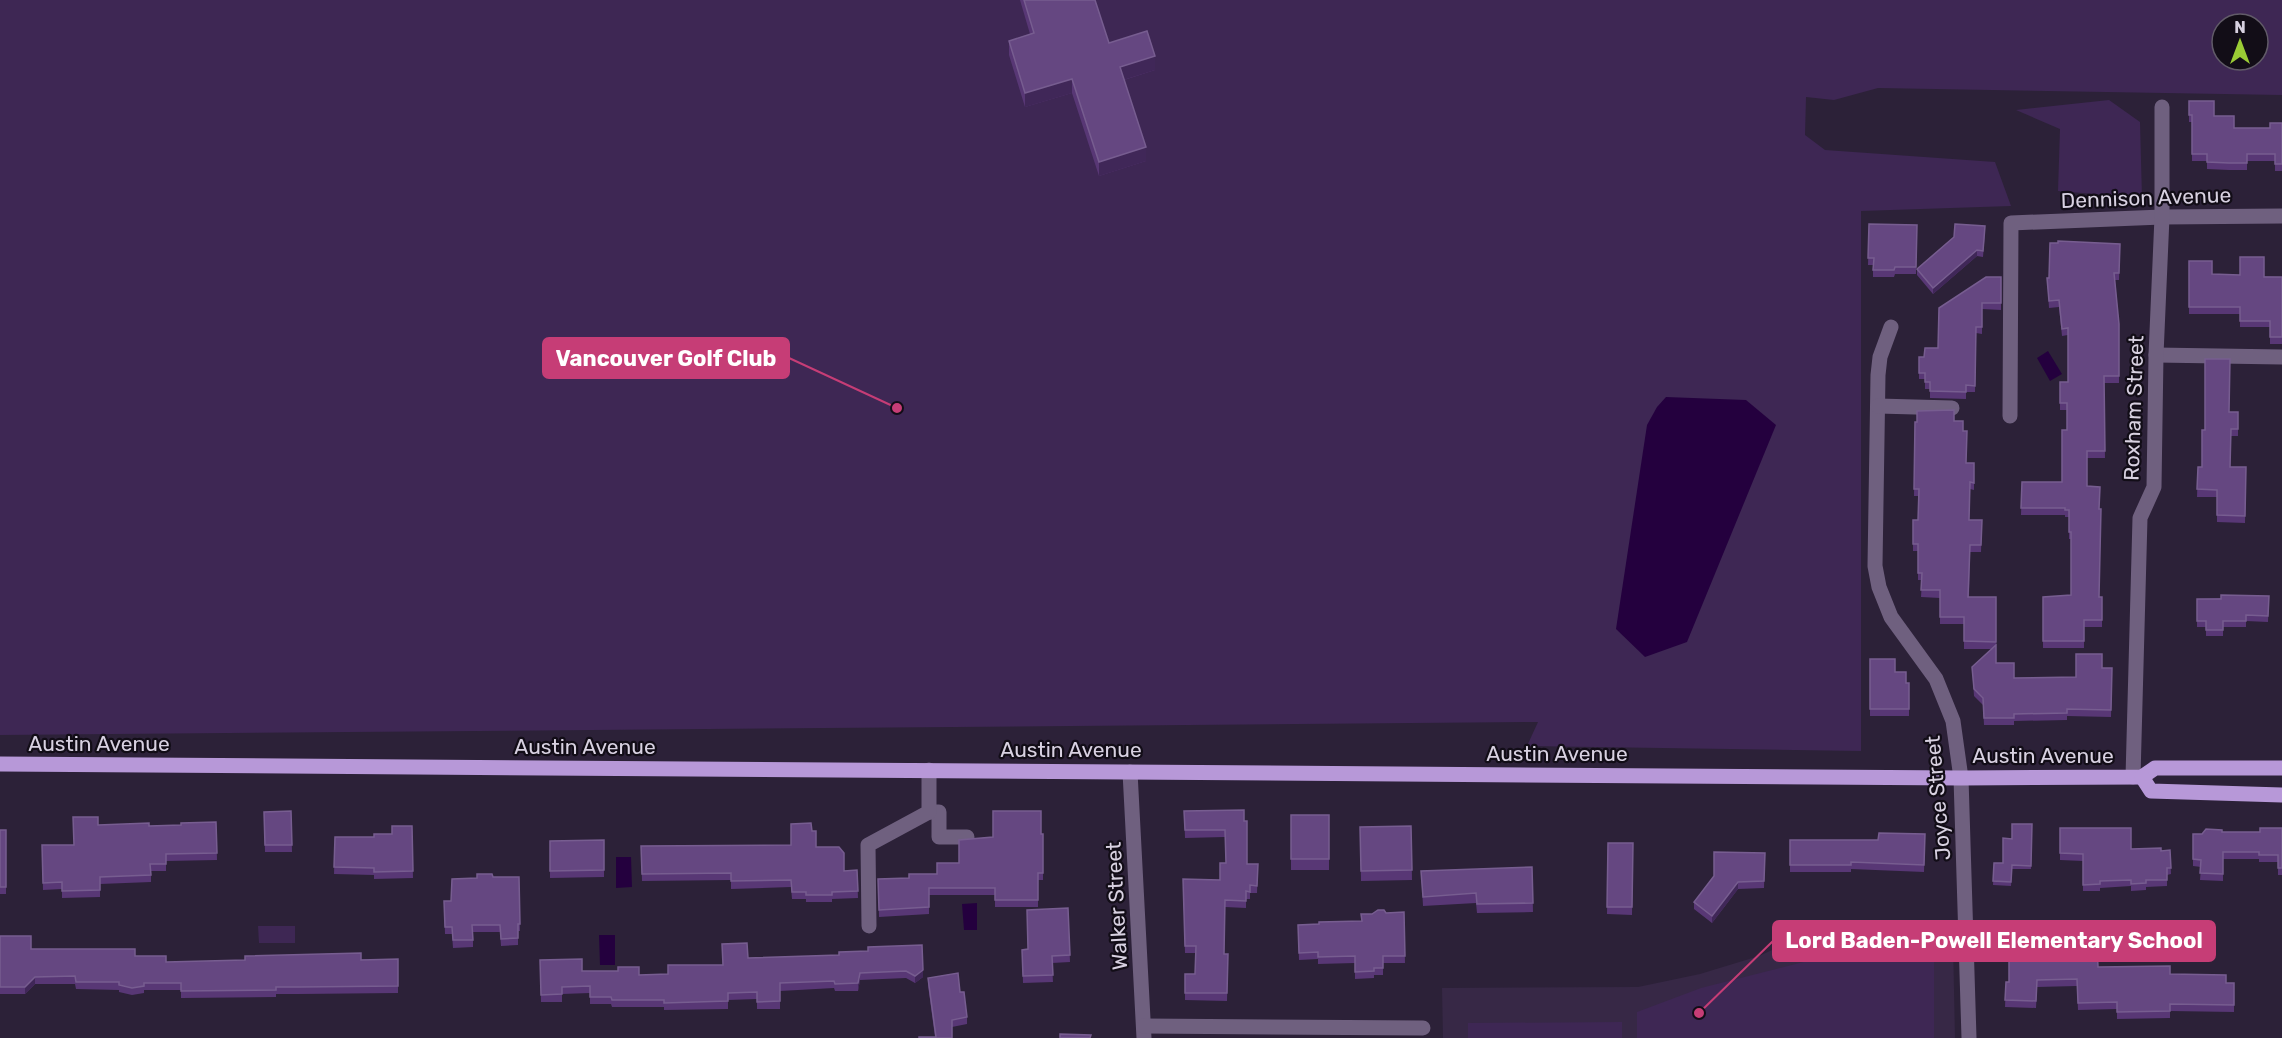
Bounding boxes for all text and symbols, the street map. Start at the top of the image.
north arrow [2210,12,2270,72]
text: N [2234,18,2246,37]
street label: Dennison Avenue [2060,182,2232,213]
street label: Roxham Street [2118,335,2149,481]
callout: Vancouver Golf Club [543,338,789,378]
text: Vancouver Golf Club [556,345,776,372]
street label: Austin Avenue [28,731,170,756]
street label: Austin Avenue [514,734,656,759]
street label: Joyce Street [1920,735,1955,862]
street label: Austin Avenue [1000,737,1142,762]
street label: Austin Avenue [1486,741,1628,766]
street label: Austin Avenue [1972,743,2114,768]
street label: Walker Street [1101,841,1132,971]
callout: Lord Baden-Powell Elementary School [1773,921,2215,961]
text: Lord Baden-Powell Elementary School [1785,927,2203,954]

